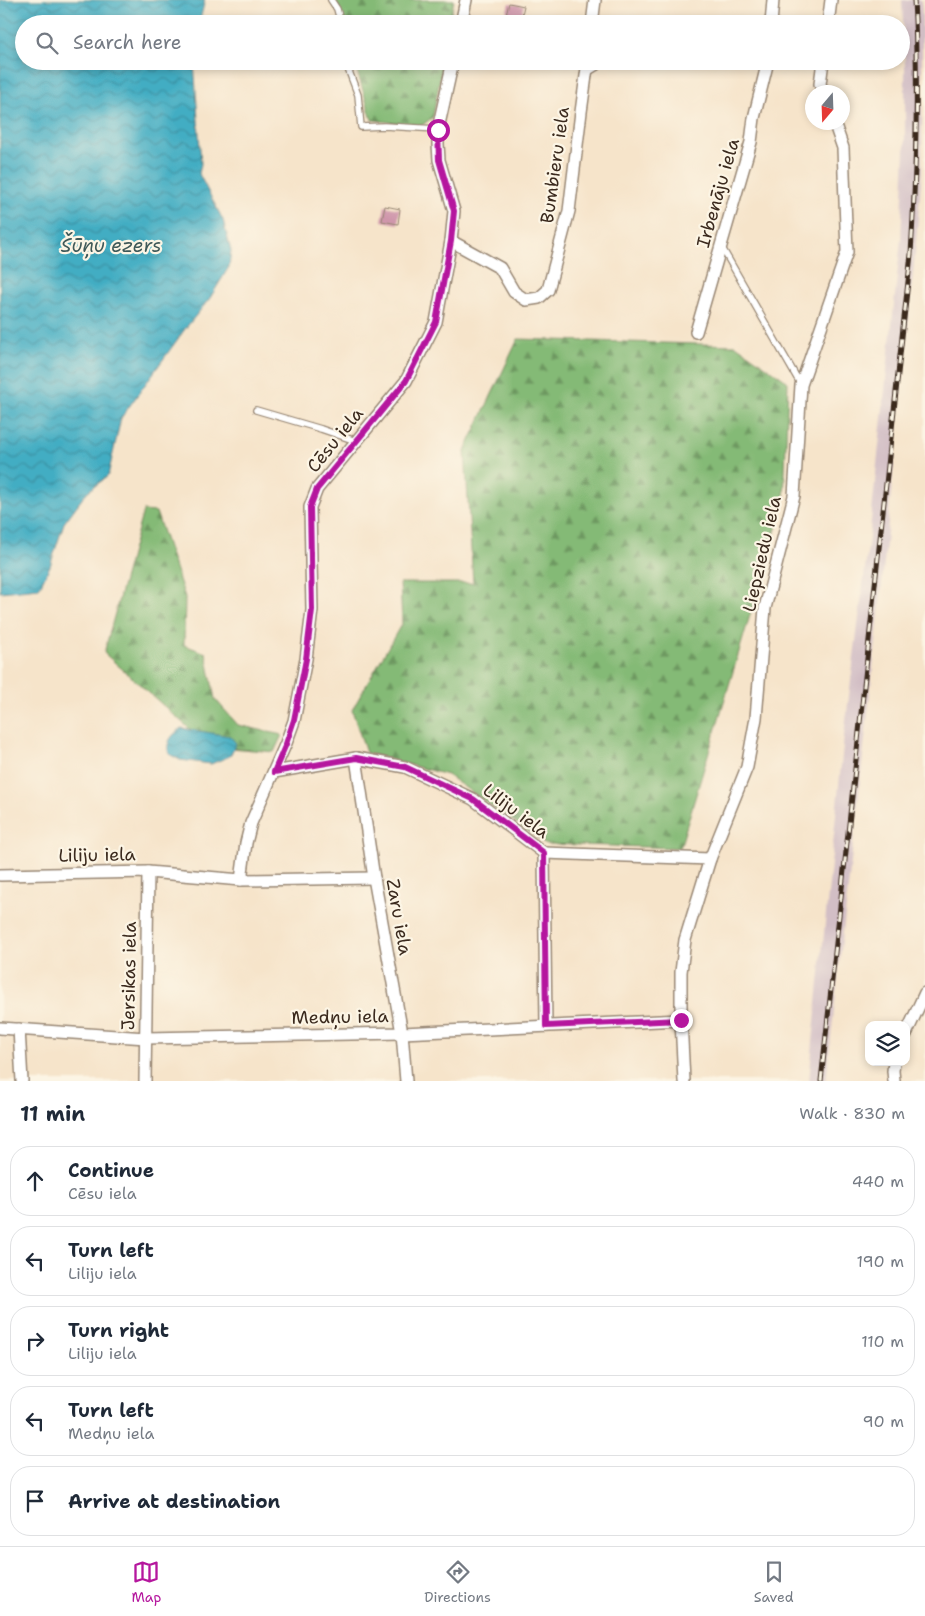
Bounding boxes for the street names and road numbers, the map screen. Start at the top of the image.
street label: Bumbieru iela [535,105,575,225]
street label: Irbenāju iela [691,136,745,250]
street label: Cēsu iela [301,402,369,478]
street label: Liepziedu iela [737,494,787,614]
street label: Liliju iela [478,778,554,844]
street label: Liliju iela [58,842,136,868]
street label: Zaru iela [380,877,418,957]
street label: Jersikas iela [116,921,142,1031]
street label: Medņu iela [291,1004,389,1030]

